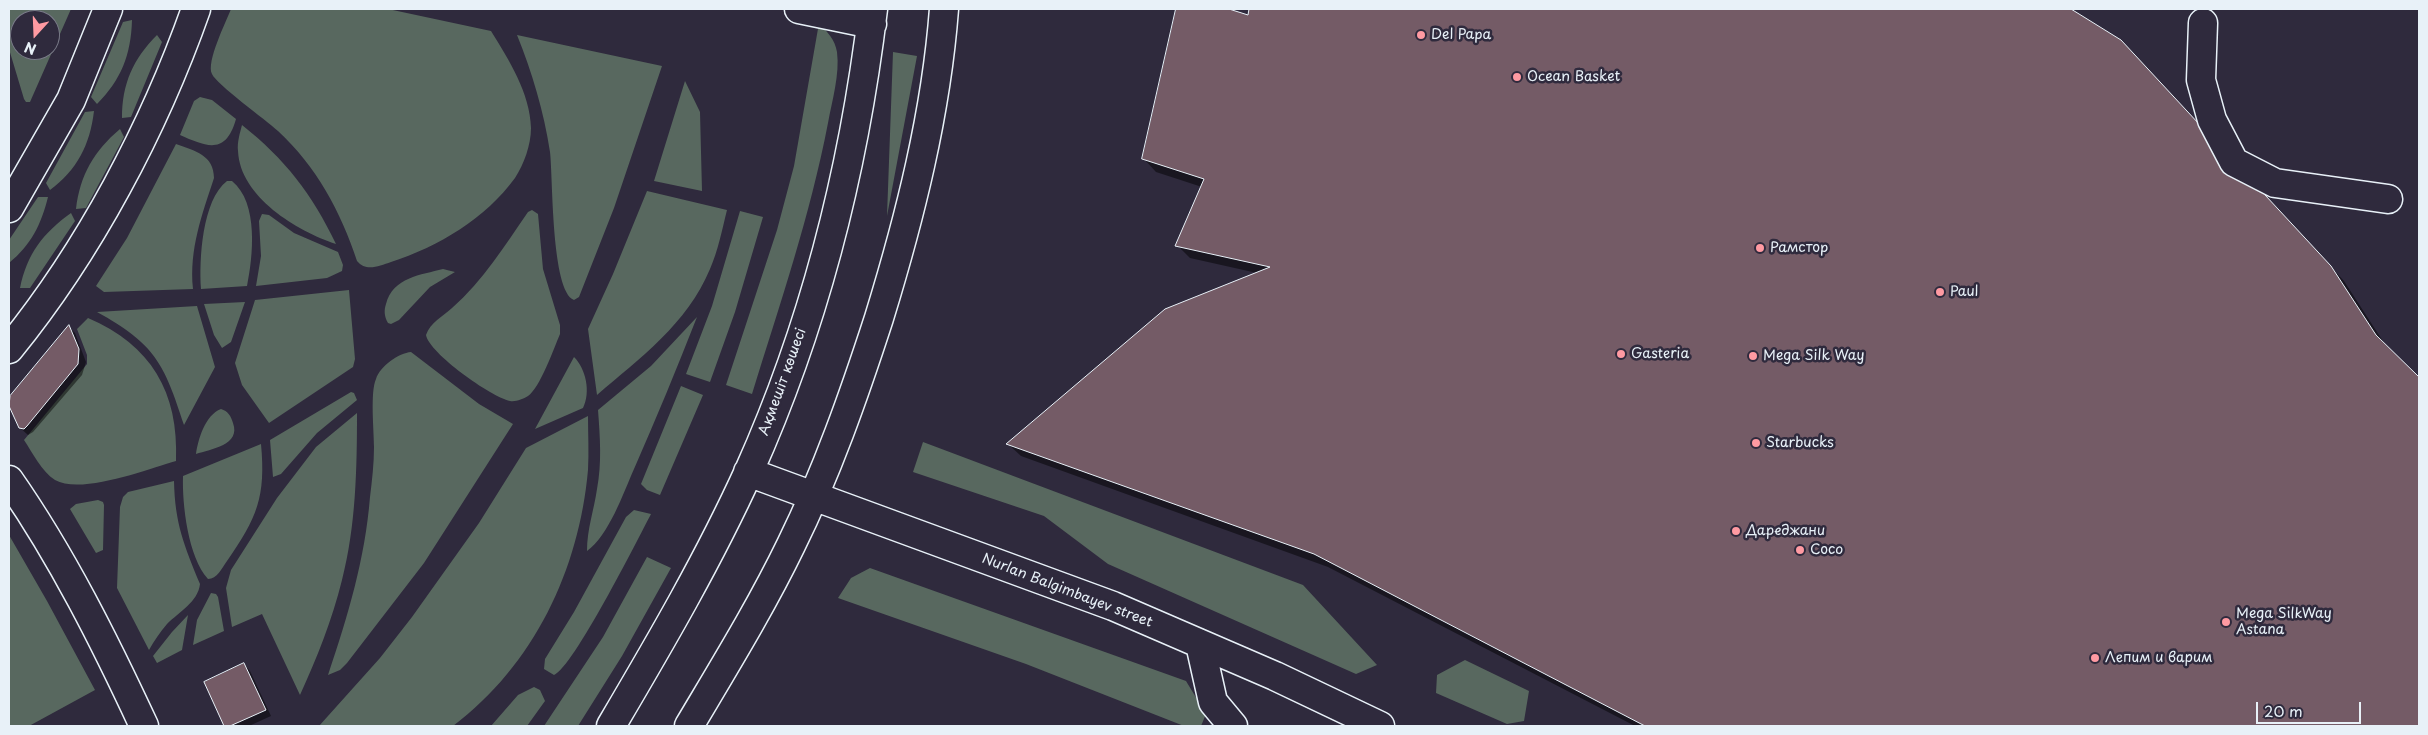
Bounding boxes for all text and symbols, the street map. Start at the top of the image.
north arrow [10,10,60,60]
place label: Del Papa [1431,27,1491,43]
marker: Del Papa [1415,29,1427,41]
text: N [21,37,39,60]
place label: Ocean Basket [1527,69,1620,85]
marker: Ocean Basket [1511,71,1523,83]
place label: Рамстор [1770,240,1828,256]
marker: Рамстор [1754,242,1766,254]
place label: Paul [1950,284,1978,300]
marker: Paul [1934,286,1946,298]
street label: Ақмешіт көшесі [756,326,810,438]
place label: Gasteria [1631,346,1689,362]
marker: Gasteria [1615,348,1627,360]
place label: Mega Silk Way [1763,348,1865,364]
marker: Mega Silk Way [1747,350,1759,362]
place label: Starbucks [1766,435,1834,451]
marker: Starbucks [1750,437,1762,449]
place label: Дареджани [1746,523,1825,539]
marker: Дареджани [1730,525,1742,537]
place label: Coco [1810,542,1843,558]
marker: Coco [1794,544,1806,556]
street label: Nurlan Balgimbayev street [979,551,1155,631]
place label: Mega SilkWay Astana [2236,606,2332,638]
marker: Mega SilkWay Astana [2220,616,2232,628]
place label: Лепим и варим [2105,650,2213,666]
marker: Лепим и варим [2089,652,2101,664]
scale bar [2258,692,2363,724]
text: 20 m [2264,699,2303,722]

